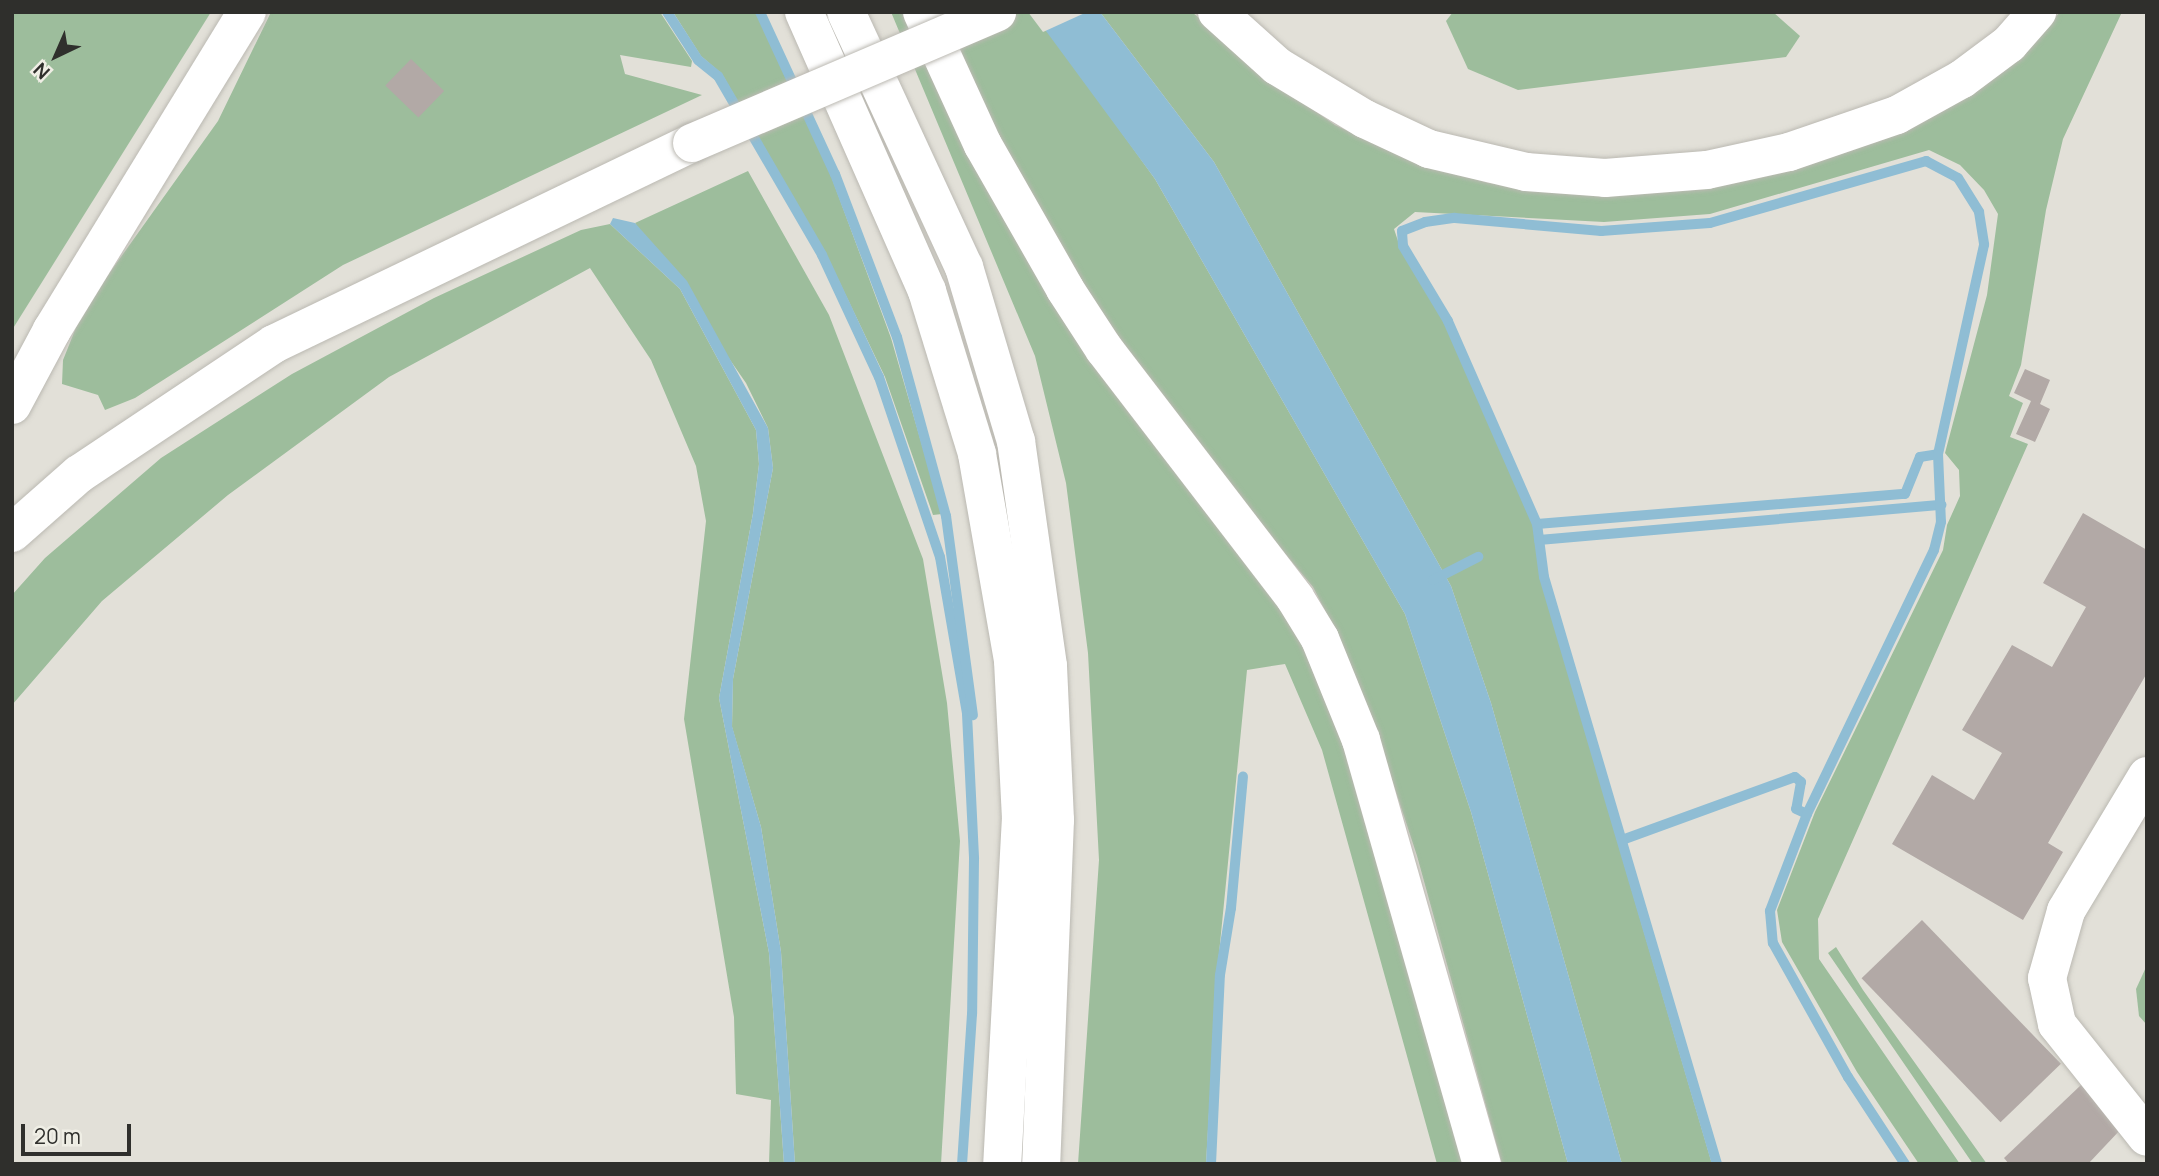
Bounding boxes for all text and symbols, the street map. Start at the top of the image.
north arrow [21,21,91,91]
text: N [27,57,55,85]
scale bar [24,1110,135,1154]
text: 20 m [34,1122,81,1150]

